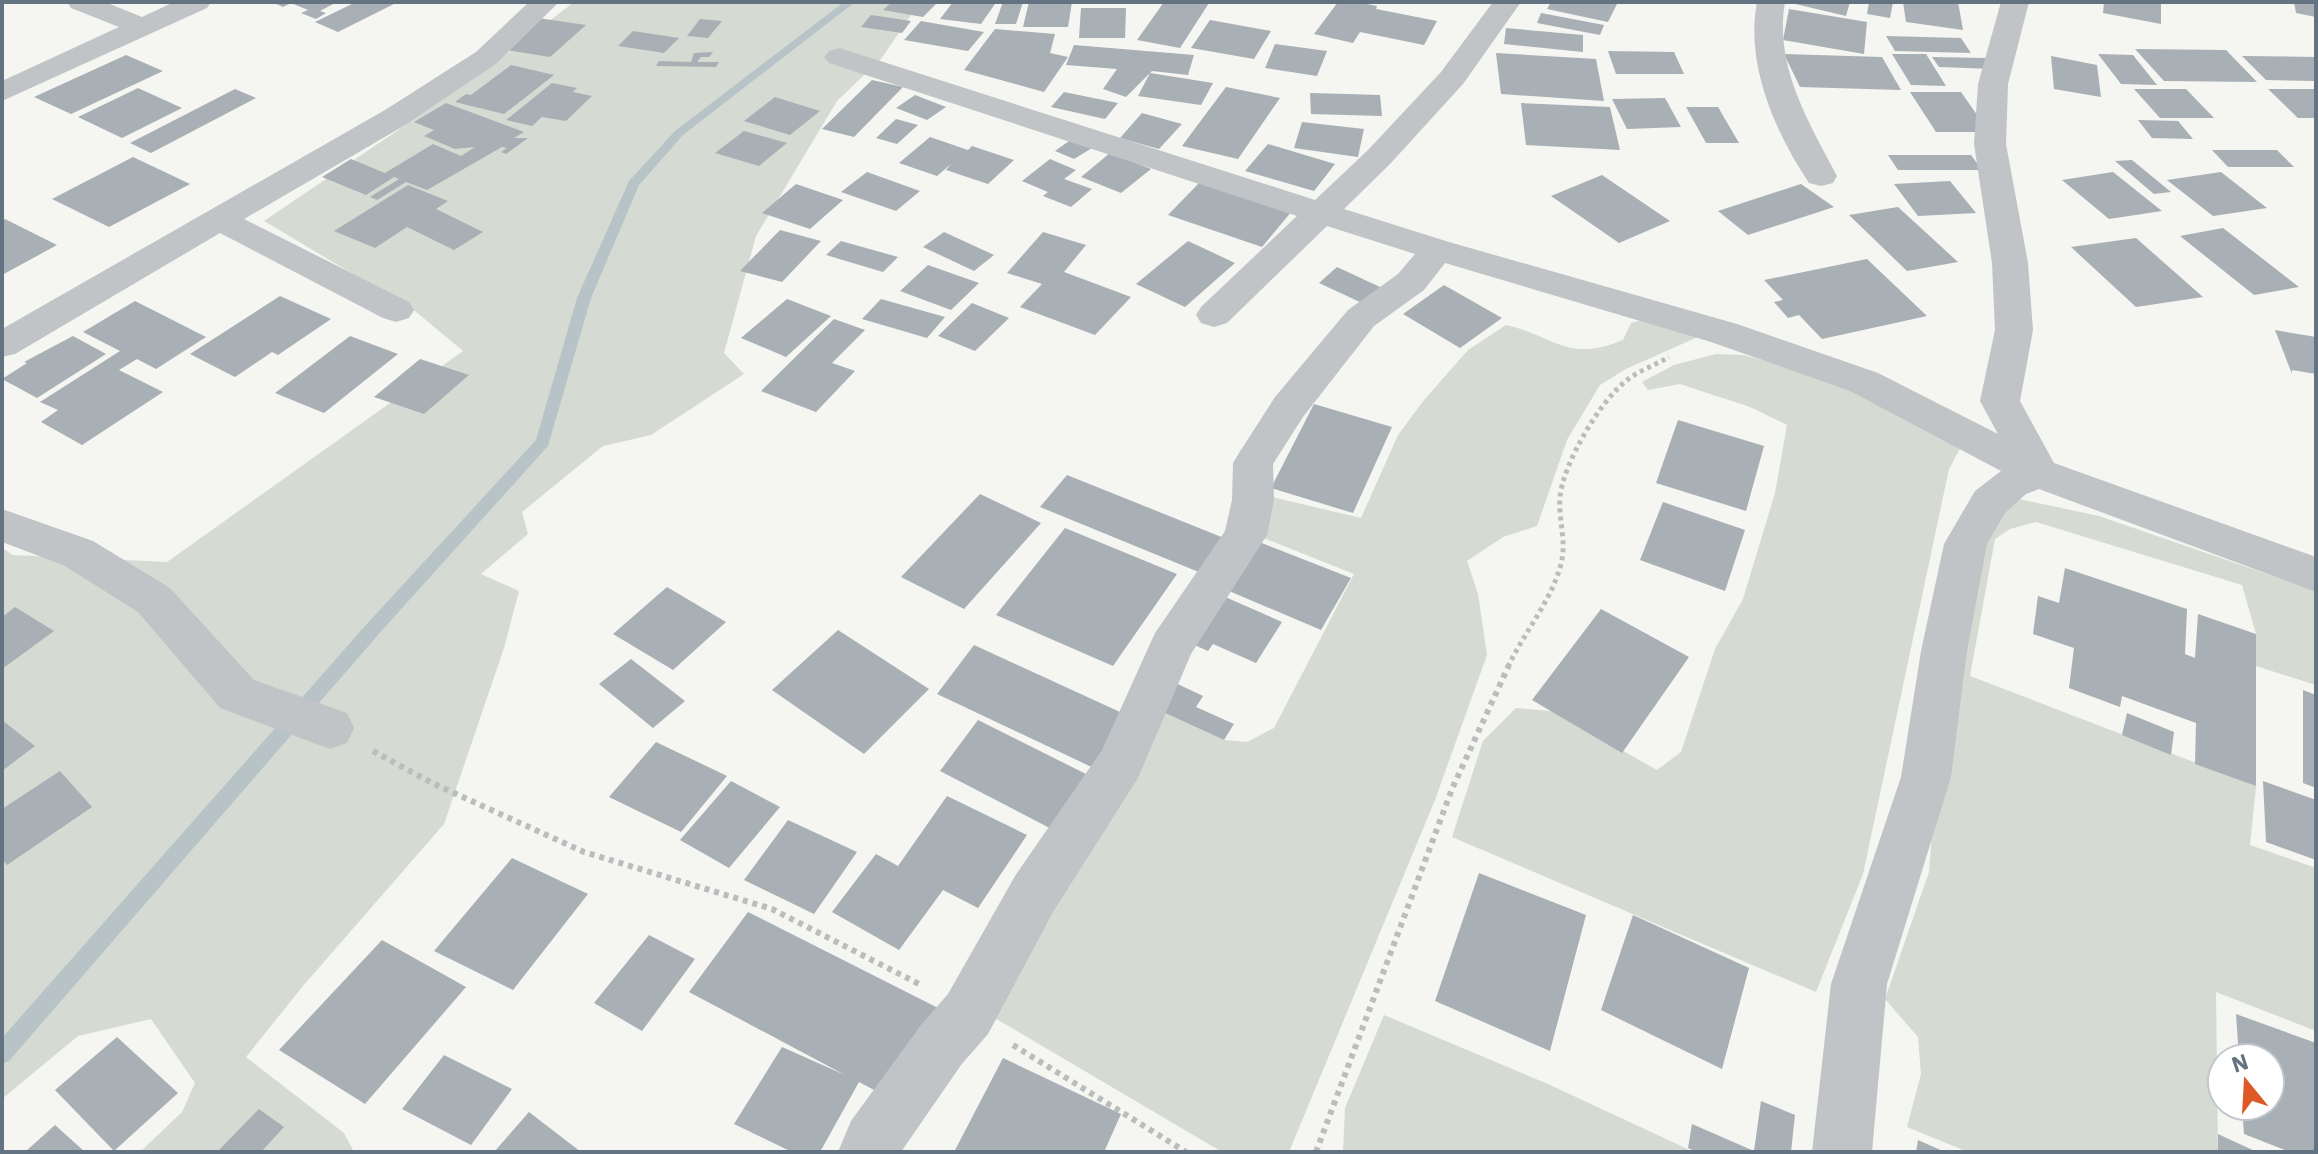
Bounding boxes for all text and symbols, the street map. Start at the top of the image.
north arrow [2206,1042,2286,1122]
text: N [2228,1046,2252,1079]

